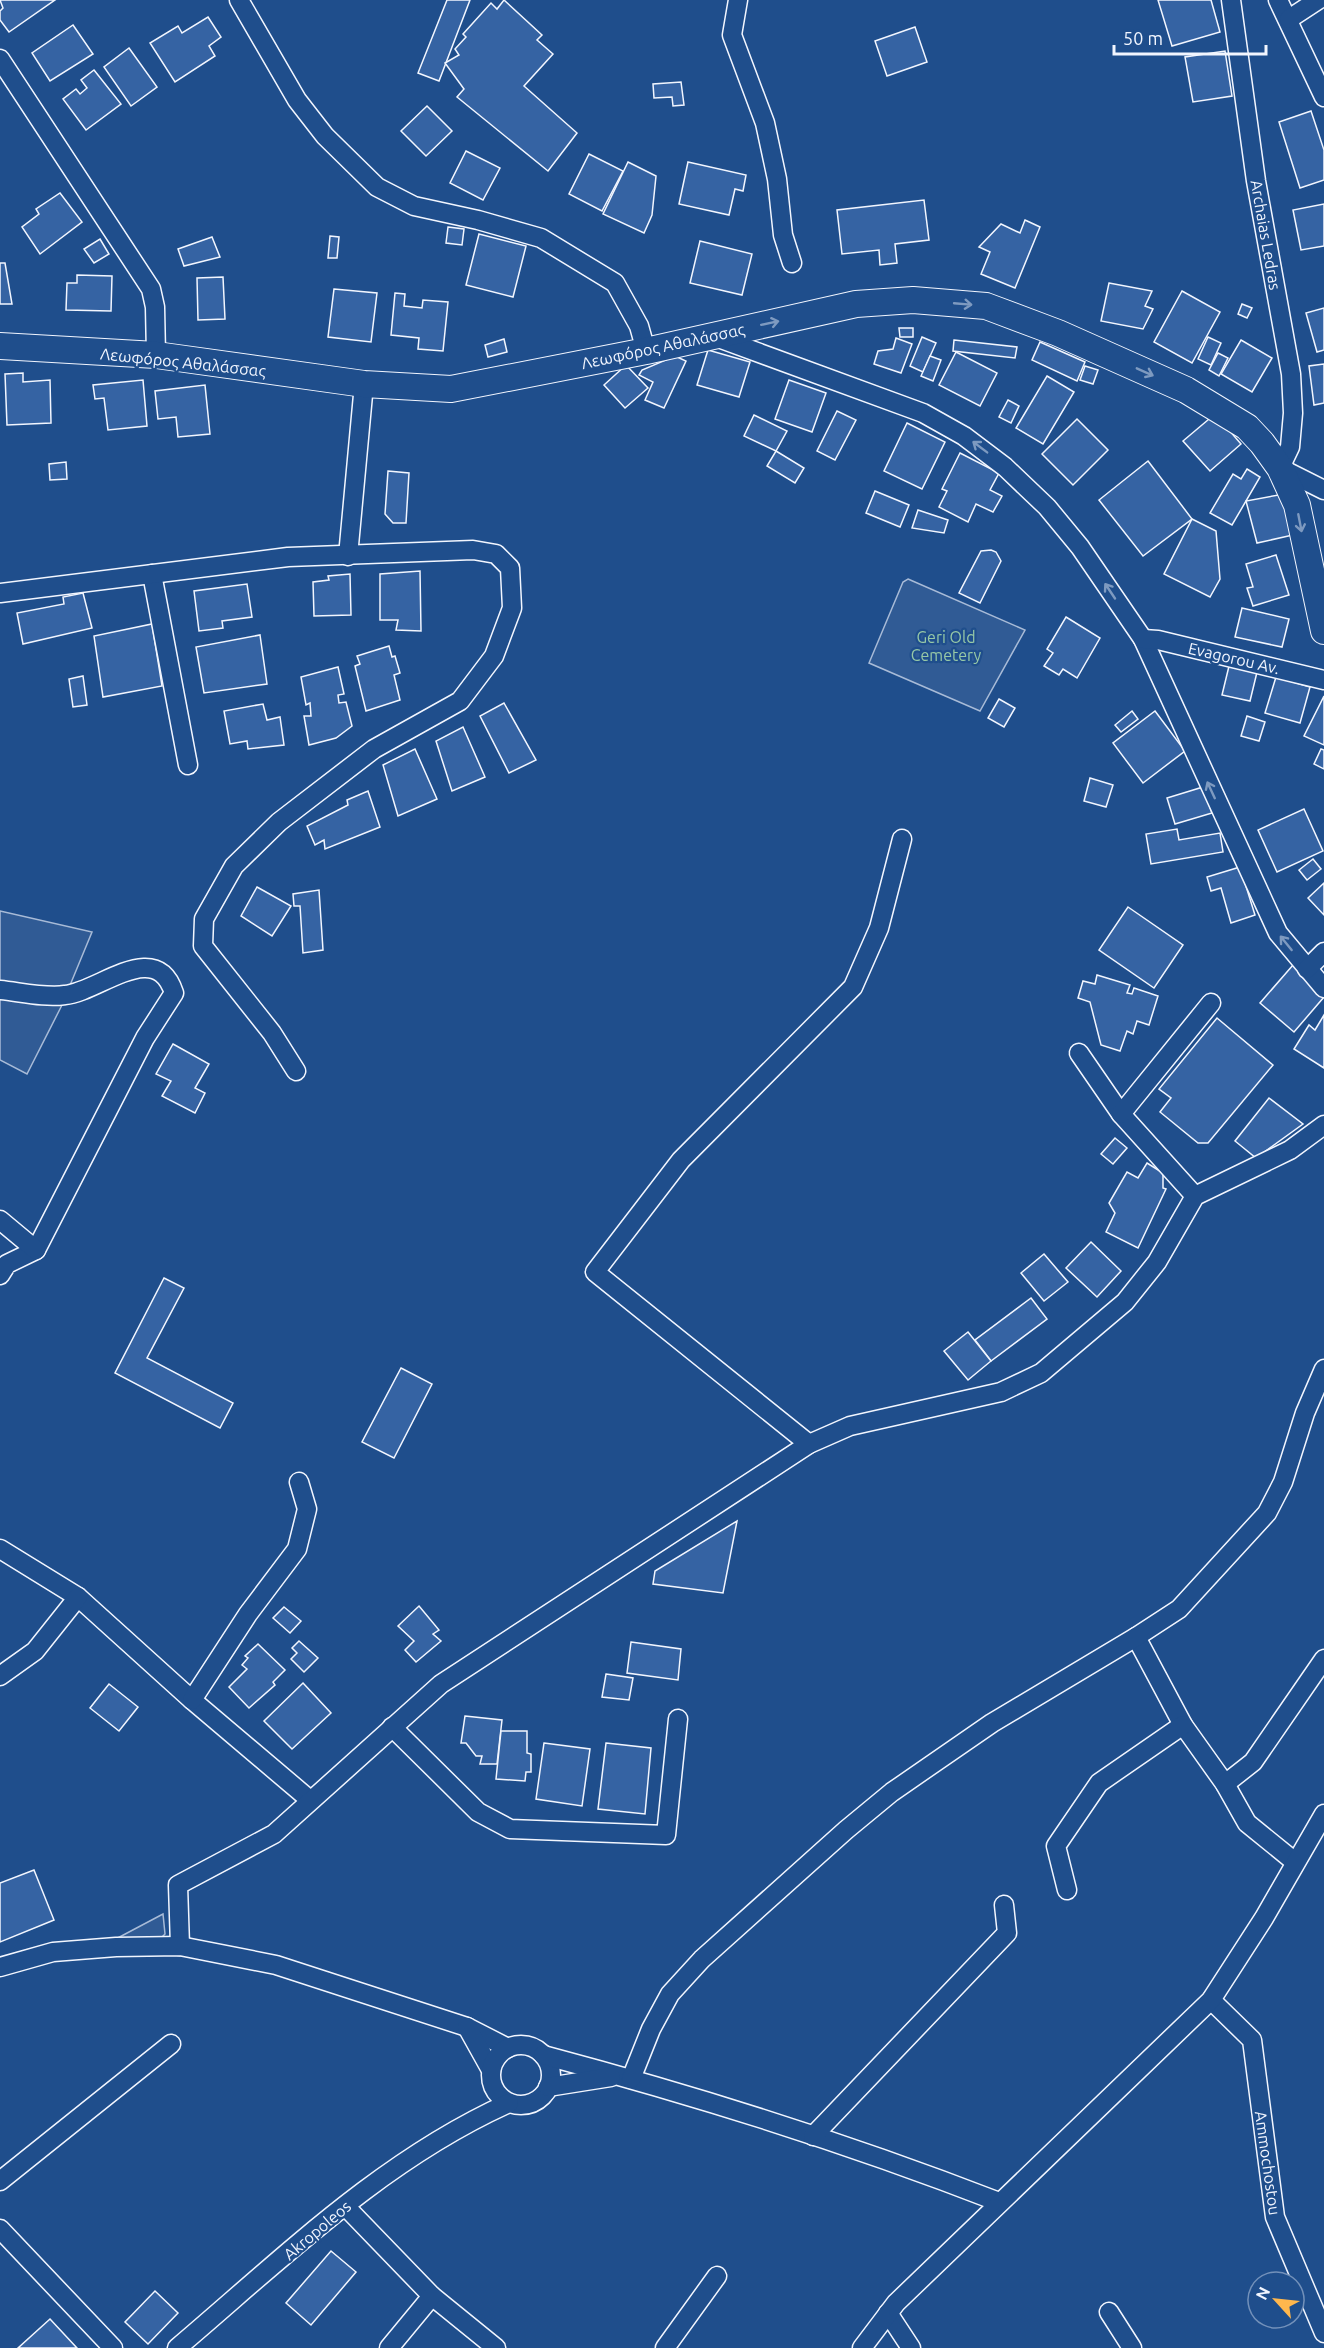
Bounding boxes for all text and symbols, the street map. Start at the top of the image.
scale bar [1114,18,1266,56]
text: 50 m [1123,28,1163,48]
street label: Archaias Ledras [1247,179,1285,292]
one-way arrow [952,299,972,310]
one-way arrow [760,317,779,328]
street label: Λεωφόρος Αθαλάσσας [580,320,746,373]
street label: Λεωφόρος Αθαλάσσας [99,344,267,381]
one-way arrow [1135,366,1153,378]
one-way arrow [972,441,988,454]
one-way arrow [1295,513,1307,532]
one-way arrow [1104,583,1116,600]
park label: Geri Old Cemetery [911,628,982,664]
street label: Evagorou Av. [1187,639,1281,677]
one-way arrow [1205,781,1217,799]
one-way arrow [1279,935,1292,951]
street label: Ammochostou [1252,2110,1284,2216]
street label: Akropoleos [280,2197,354,2263]
north arrow [1246,2270,1306,2330]
text: N [1252,2284,1273,2303]

